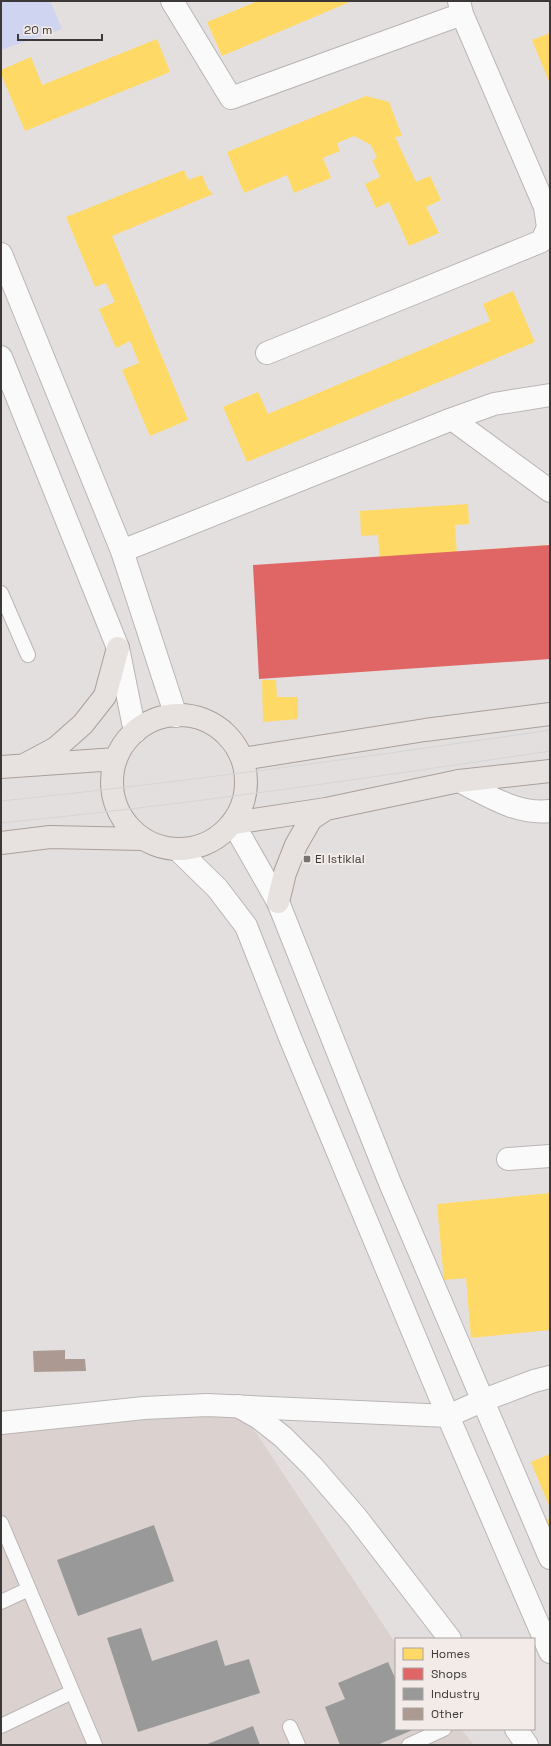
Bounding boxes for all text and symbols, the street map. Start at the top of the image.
scale bar [18,16,102,42]
text: 20 m [24,22,52,38]
place label: El Istiklal [315,851,365,867]
marker: El Istiklal [302,854,312,864]
legend [395,1638,535,1730]
text: Homes [431,1646,470,1662]
text: Shops [431,1666,467,1682]
text: Industry [431,1686,480,1702]
text: Other [431,1706,464,1722]

